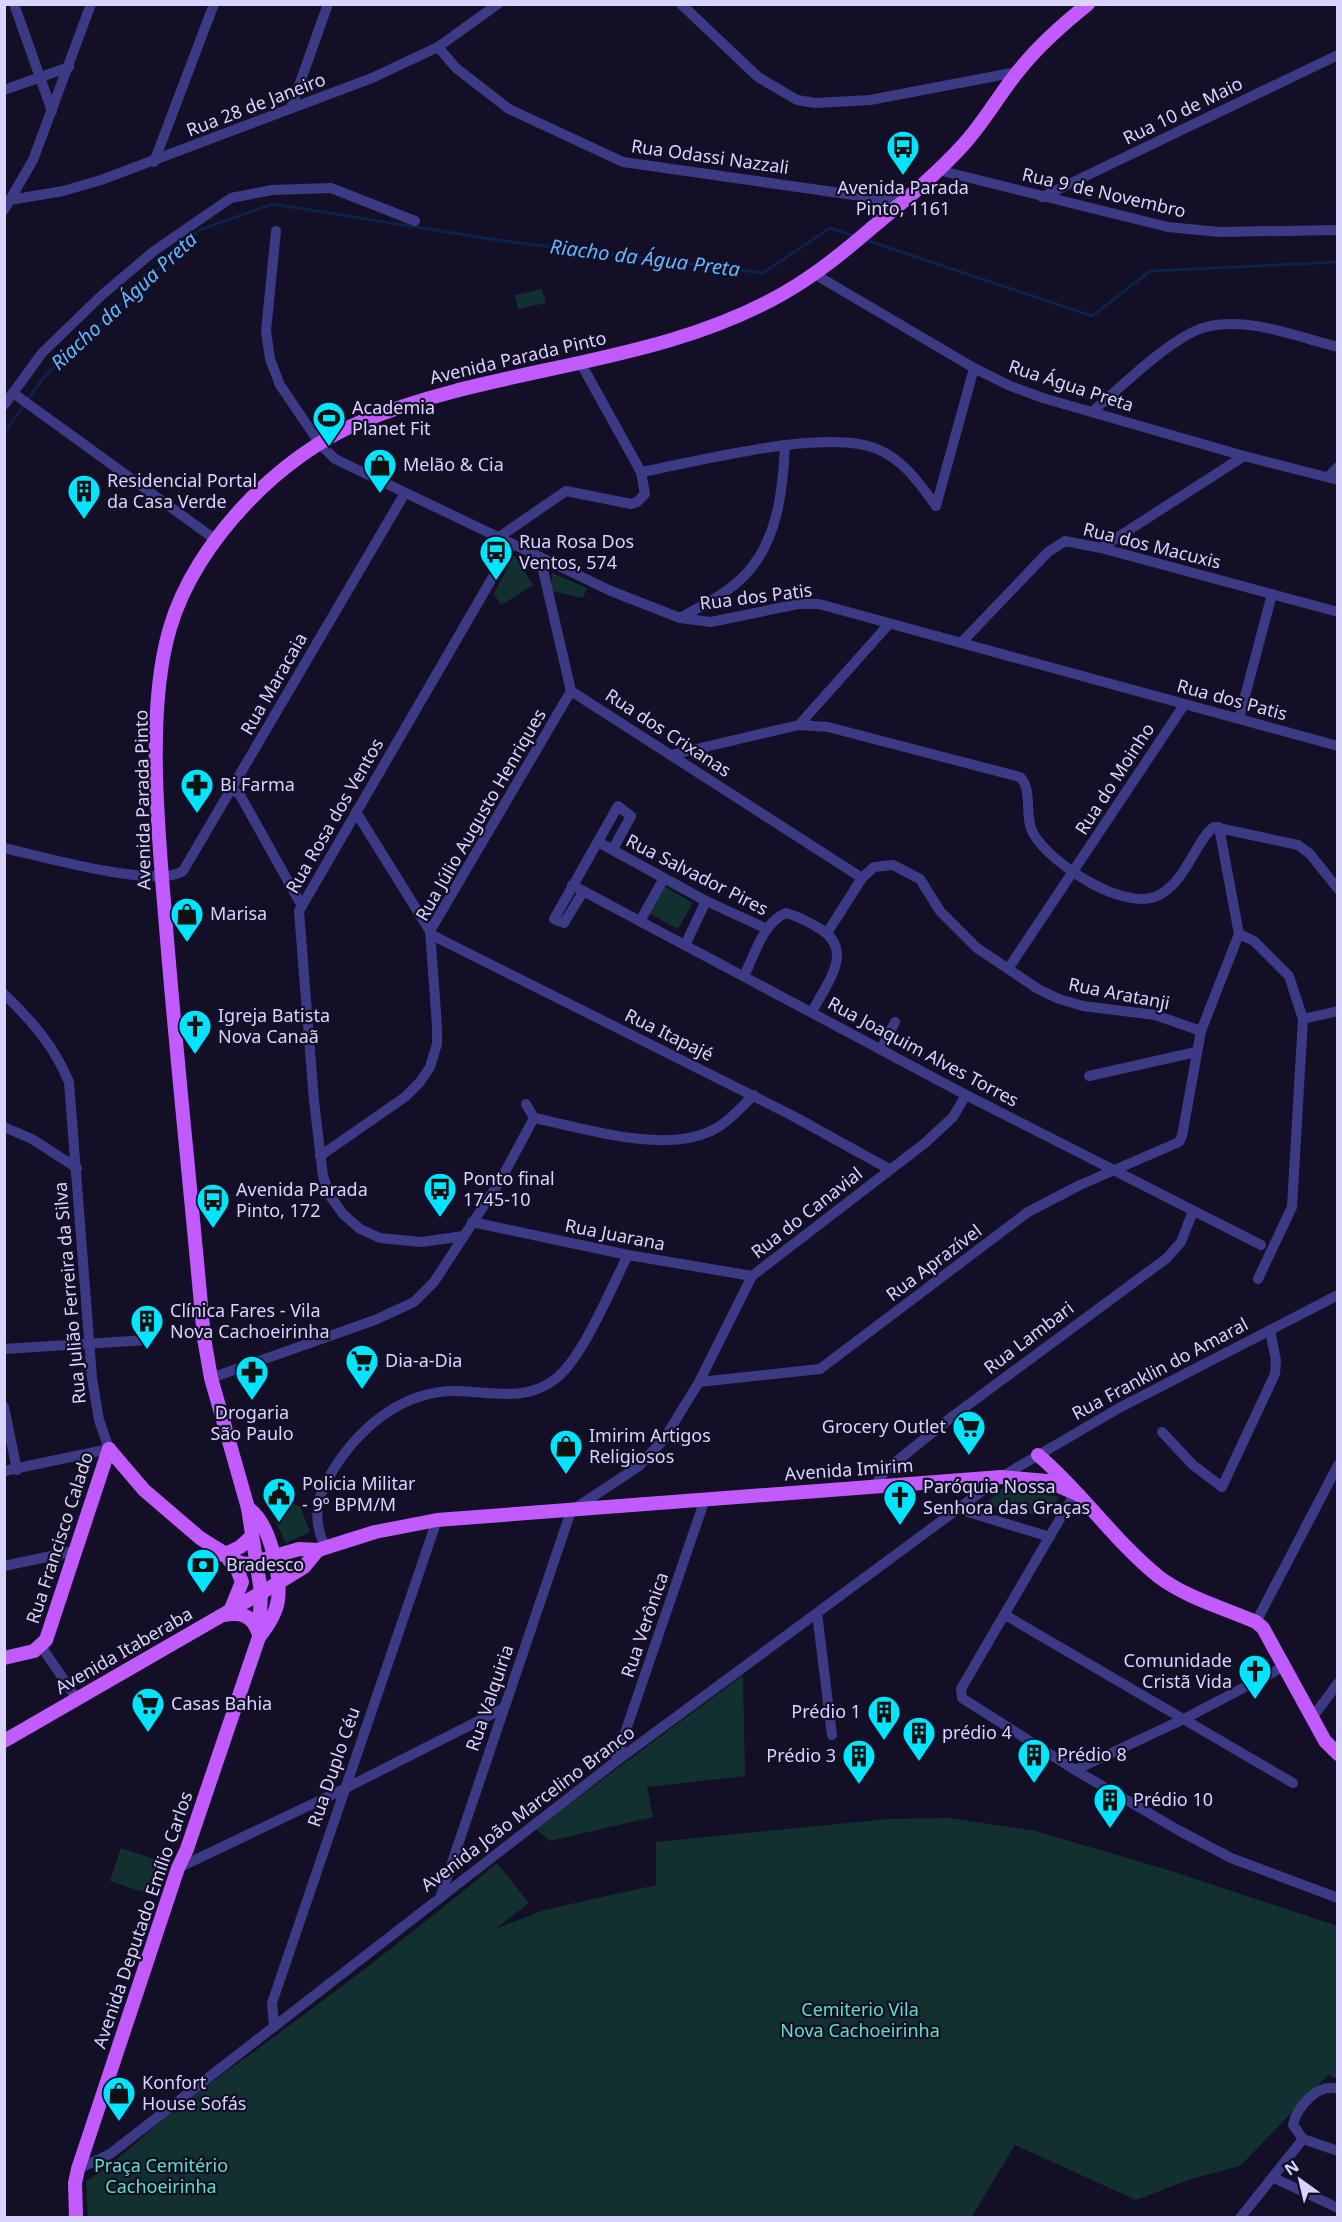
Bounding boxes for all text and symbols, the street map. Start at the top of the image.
street label: Rua 28 de Janeiro [183,66,329,142]
street label: Rua 10 de Maio [1119,71,1246,149]
bus stop icon: Avenida Parada Pinto, 1161 [885,129,921,176]
street label: Rua Odassi Nazzali [630,133,791,179]
street label: Rua 9 de Novembro [1020,162,1188,223]
place label: Avenida Parada Pinto, 1161 [837,175,969,220]
water label: Riacho da Água Preta [45,226,203,376]
water label: Riacho da Água Preta [549,232,742,283]
street label: Avenida Parada Pinto [427,325,608,389]
street label: Rua Água Preta [1006,354,1137,417]
place label: Academia Planet Fit [352,395,435,440]
sports icon: Academia Planet Fit [311,400,347,447]
shop icon: Melão & Cia [362,447,398,494]
place label: Melão & Cia [403,452,504,476]
place label: Residencial Portal da Casa Verde [107,468,257,513]
building icon: Residencial Portal da Casa Verde [66,473,102,520]
street label: Rua dos Macuxis [1081,516,1224,574]
place label: Rua Rosa Dos Ventos, 574 [519,529,634,574]
bus stop icon: Rua Rosa Dos Ventos, 574 [478,534,514,581]
street label: Rua dos Patis [698,577,813,615]
street label: Rua Maracaia [234,628,312,739]
street label: Rua dos Patis [1175,673,1290,725]
street label: Rua dos Crixanas [601,683,736,782]
street label: Rua Júlio Augusto Henriques [409,704,551,925]
street label: Avenida Parada Pinto [128,710,156,890]
street label: Rua do Moinho [1069,718,1159,839]
street label: Rua Rosa dos Ventos [280,733,388,898]
pharmacy icon: Bi Farma [179,767,215,814]
place label: Bi Farma [220,772,295,796]
street label: Rua Salvador Pires [622,828,773,920]
shop icon: Marisa [169,896,205,943]
place label: Marisa [210,901,267,925]
street label: Rua Aratanji [1066,971,1172,1015]
street label: Rua Joaquim Alves Torres [824,991,1023,1112]
street label: Rua Itapajé [621,1002,718,1066]
place label: Igreja Batista Nova Canaã [218,1003,330,1048]
church icon: Igreja Batista Nova Canaã [177,1008,213,1055]
street label: Rua do Canavial [746,1161,867,1263]
place label: Ponto final 1745-10 [463,1166,555,1211]
bus stop icon: Ponto final 1745-10 [422,1171,458,1218]
place label: Avenida Parada Pinto, 172 [236,1177,368,1222]
street label: Rua Julião Ferreira da Silva [47,1181,91,1405]
bus stop icon: Avenida Parada Pinto, 172 [195,1182,231,1229]
street label: Rua Juarana [563,1213,667,1255]
street label: Rua Aprazível [881,1218,986,1306]
street label: Rua Lambari [979,1296,1078,1379]
place label: Clínica Fares - Vila Nova Cachoeirinha [170,1298,329,1343]
building icon: Clínica Fares - Vila Nova Cachoeirinha [129,1303,165,1350]
street label: Rua Franklin do Amaral [1067,1311,1252,1425]
supermarket icon: Dia-a-Dia [344,1343,380,1390]
place label: Dia-a-Dia [385,1348,462,1372]
pharmacy icon: Drogaria São Paulo [234,1354,270,1401]
place label: Drogaria São Paulo [210,1400,294,1445]
supermarket icon: Grocery Outlet [951,1409,987,1456]
place label: Grocery Outlet [822,1414,946,1438]
place label: Imirim Artigos Religiosos [589,1423,711,1468]
shop icon: Imirim Artigos Religiosos [548,1428,584,1475]
street label: Rua Francisco Calado [20,1449,98,1627]
street label: Avenida Imirim [784,1453,914,1485]
place label: Policia Militar - 9º BPM/M [302,1471,416,1516]
place label: Paróquia Nossa Senhora das Graças [923,1474,1090,1519]
public building icon: Policia Militar - 9º BPM/M [261,1476,297,1523]
church icon: Paróquia Nossa Senhora das Graças [882,1479,918,1526]
bank icon: Bradesco [185,1547,221,1594]
place label: Bradesco [226,1552,304,1576]
street label: Rua Verônica [615,1569,673,1681]
street label: Avenida Itaberaba [51,1601,196,1699]
street label: Rua Valquiria [460,1641,519,1754]
place label: Comunidade Cristã Vida [1124,1648,1232,1693]
church icon: Comunidade Cristã Vida [1237,1653,1273,1700]
supermarket icon: Casas Bahia [130,1686,166,1733]
place label: Casas Bahia [171,1691,272,1715]
building icon: Prédio 1 [866,1694,902,1741]
place label: Prédio 1 [791,1699,861,1723]
street label: Rua Duplo Céu [301,1704,365,1830]
building icon: prédio 4 [901,1715,937,1762]
street label: Avenida João Marcelino Branco [416,1720,639,1897]
place label: prédio 4 [942,1720,1012,1744]
building icon: Prédio 8 [1016,1737,1052,1784]
building icon: Prédio 3 [841,1738,877,1785]
place label: Prédio 8 [1057,1742,1127,1766]
place label: Prédio 3 [766,1743,836,1767]
building icon: Prédio 10 [1092,1782,1128,1829]
place label: Prédio 10 [1133,1787,1213,1811]
street label: Avenida Deputado Emílio Carlos [87,1788,197,2051]
park label: Cemiterio Vila Nova Cachoeirinha [780,1997,940,2042]
place label: Konfort House Sofás [142,2070,247,2115]
shop icon: Konfort House Sofás [101,2075,137,2122]
north arrow [1270,2150,1330,2210]
park label: Praça Cemitério Cachoeirinha [94,2153,228,2198]
text: N [1280,2155,1303,2180]

